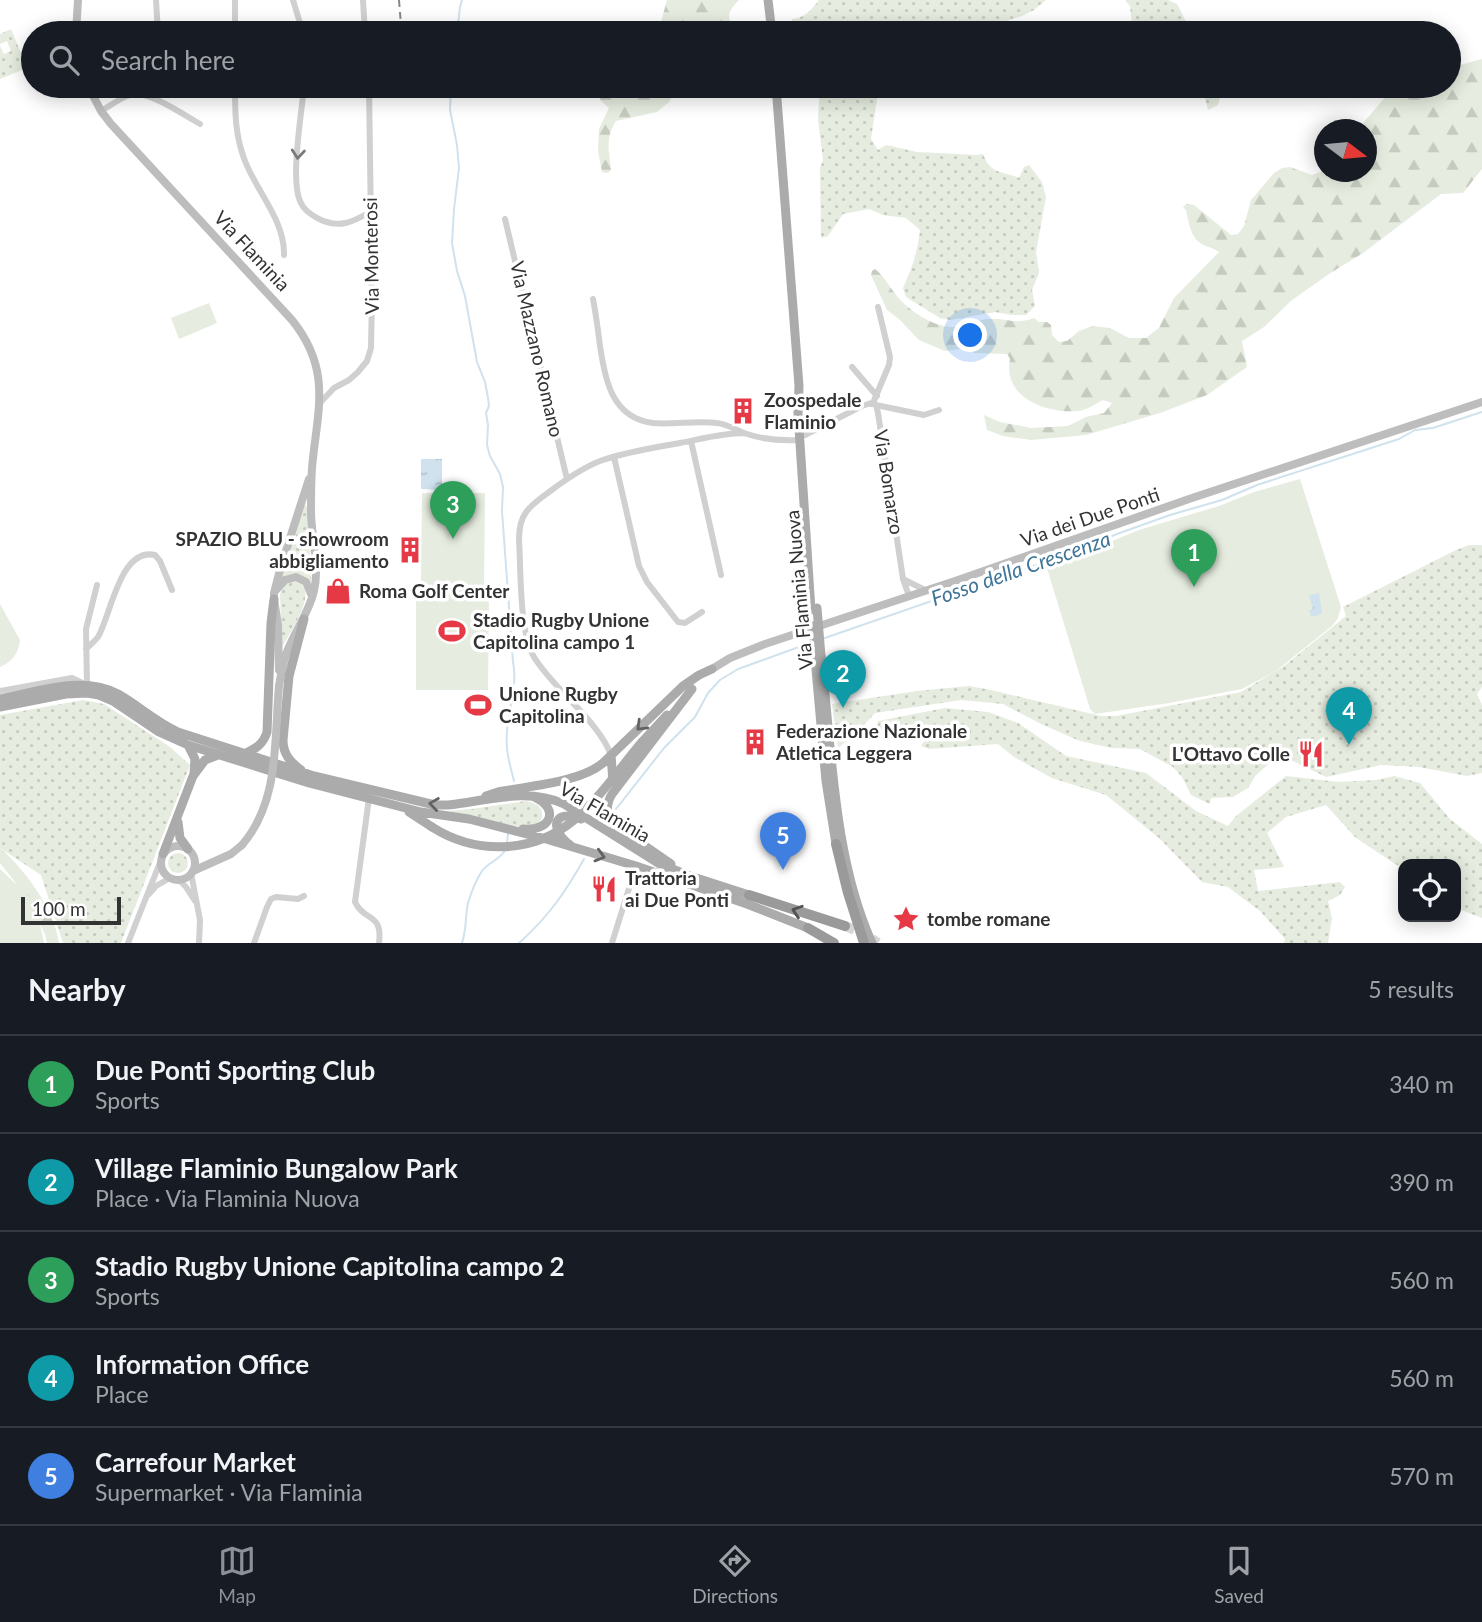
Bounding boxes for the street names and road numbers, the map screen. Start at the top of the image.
street label: Via Monterosi [358,197,383,315]
street label: Via Flaminia [210,206,295,295]
street label: Via Mazzano Romano [506,259,569,439]
street label: Via Bomarzo [870,428,909,536]
street label: Via dei Due Ponti [1017,482,1162,551]
street label: Via Flaminia Nuova [780,509,817,671]
street label: Via Flaminia [556,776,655,847]

